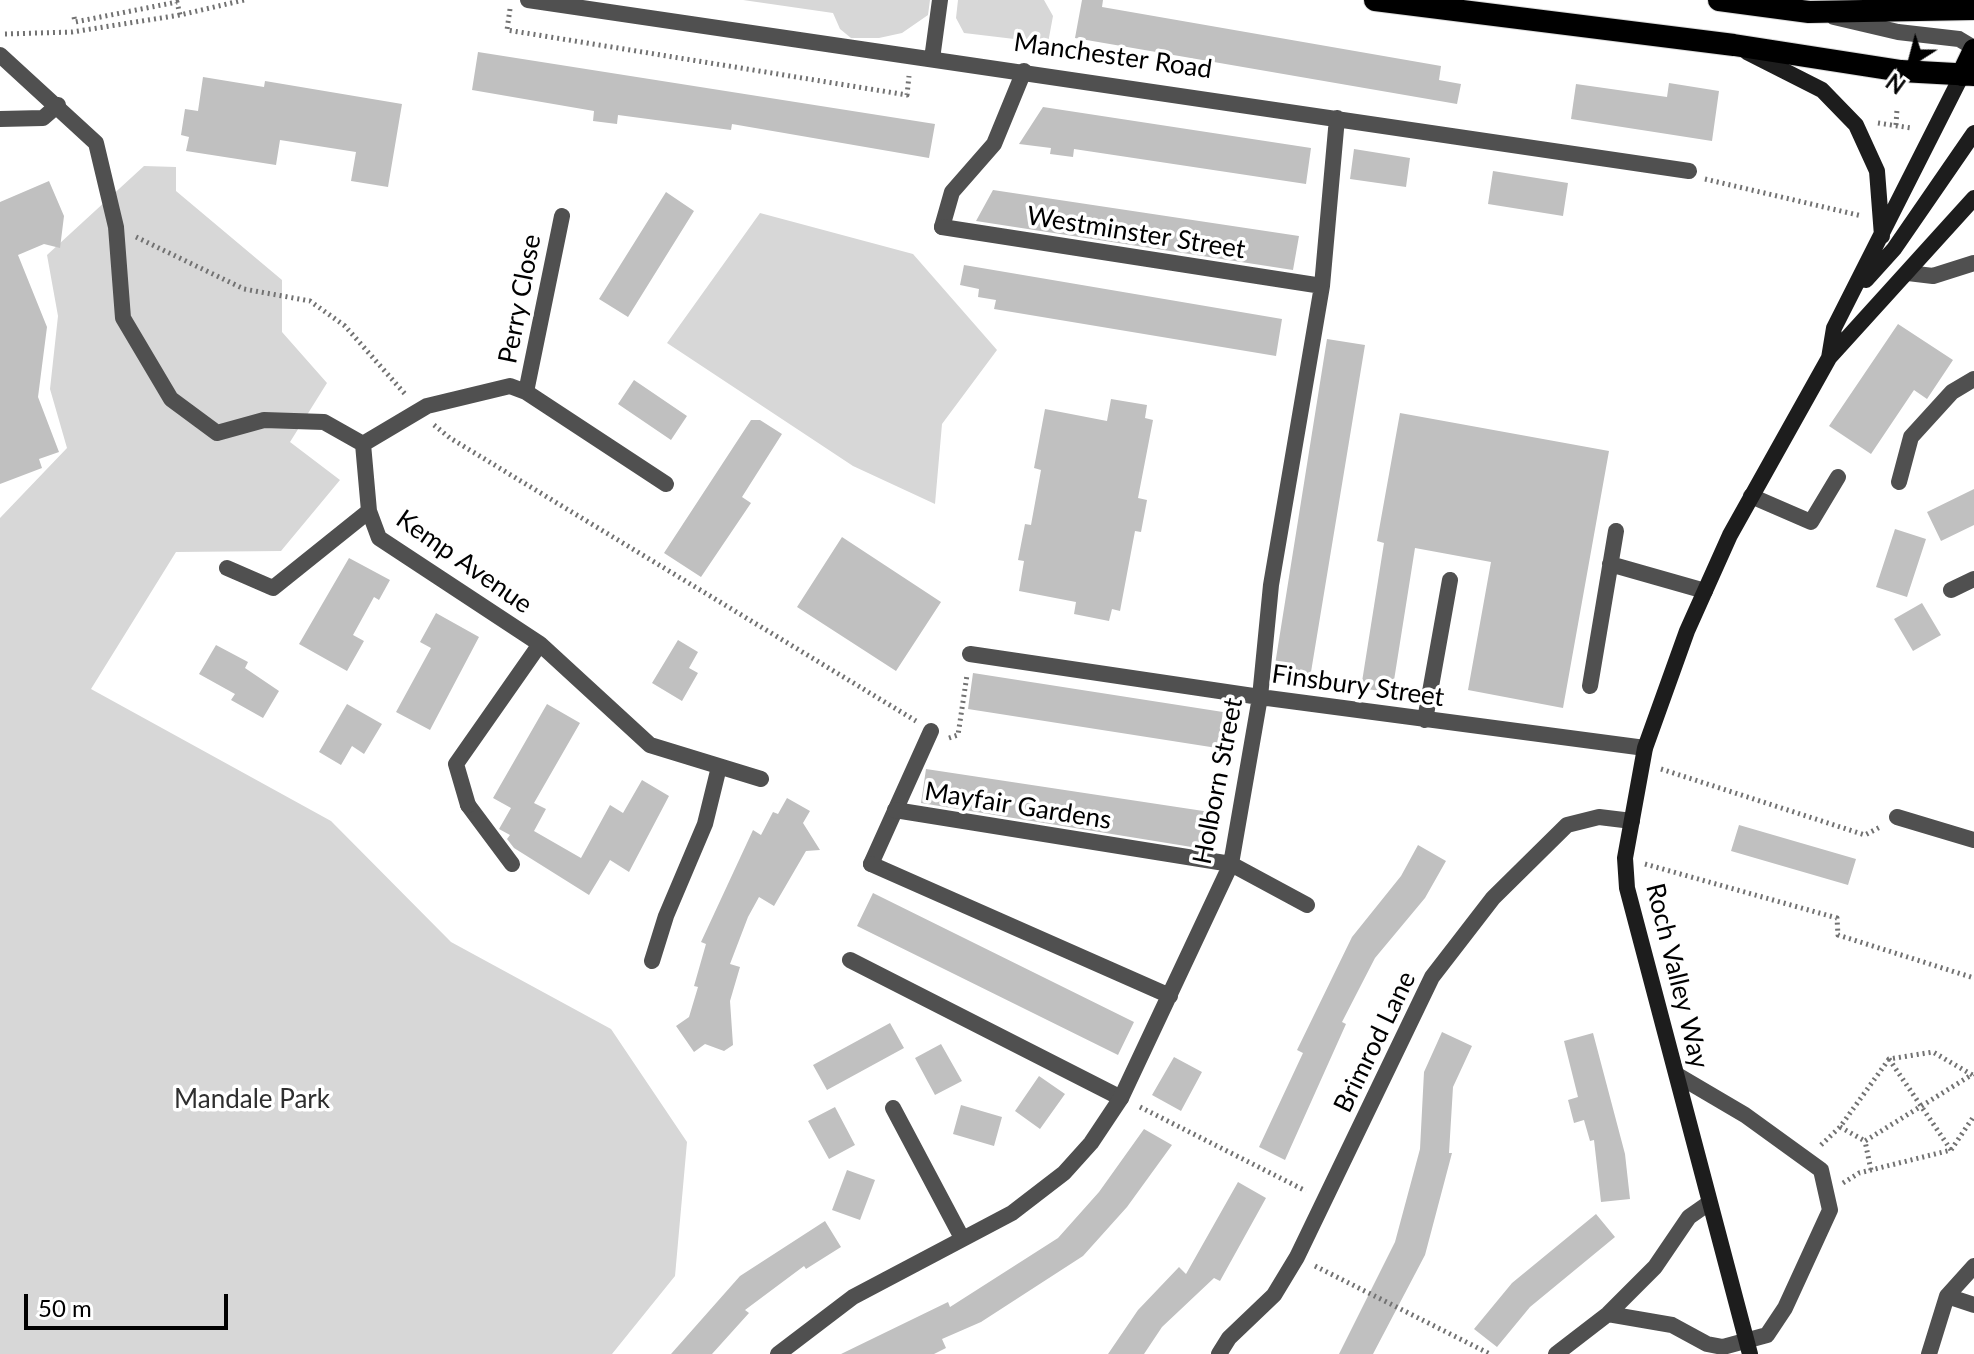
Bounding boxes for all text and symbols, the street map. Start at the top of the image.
north arrow [1870,24,1950,104]
street label: Manchester Road [1012,27,1214,85]
text: N [1881,68,1910,100]
street label: Westminster Street [1025,200,1247,266]
street label: Perry Close [492,232,548,366]
street label: Kemp Avenue [390,504,538,620]
street label: Finsbury Street [1270,658,1446,714]
street label: Holborn Street [1187,695,1249,867]
street label: Mayfair Gardens [922,776,1114,836]
street label: Roch Valley Way [1639,880,1715,1072]
street label: Brimrod Lane [1327,966,1423,1118]
park label: Mandale Park [174,1084,330,1116]
scale bar [28,1278,232,1328]
text: 50 m [38,1293,92,1322]

